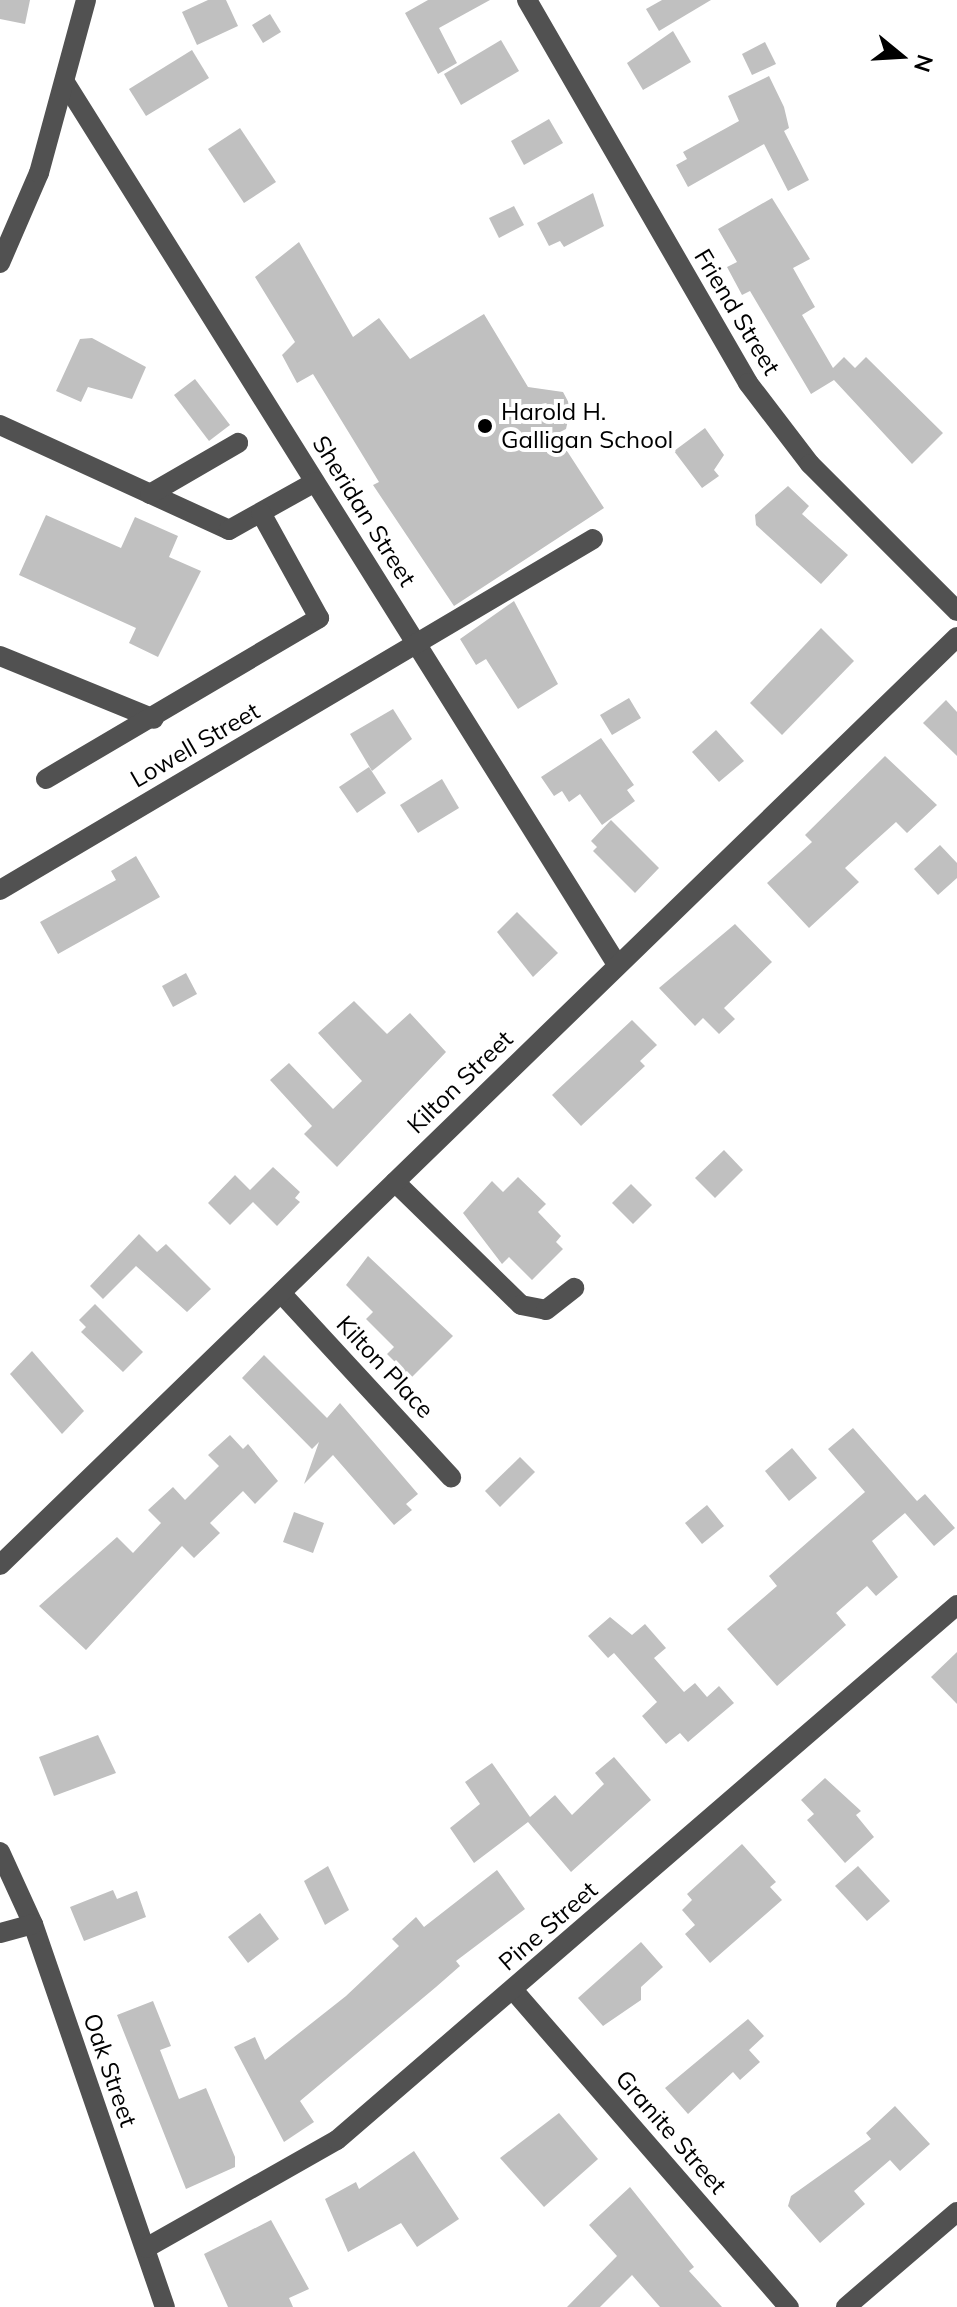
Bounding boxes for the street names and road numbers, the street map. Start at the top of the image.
street label: Friend Street [688,244,786,380]
street label: Sheridan Street [306,430,422,592]
street label: Lowell Street [125,696,265,794]
street label: Kilton Street [401,1025,519,1139]
street label: Kilton Place [330,1310,440,1424]
street label: Pine Street [493,1875,603,1977]
street label: Oak Street [77,2010,143,2130]
street label: Granite Street [610,2064,732,2200]

